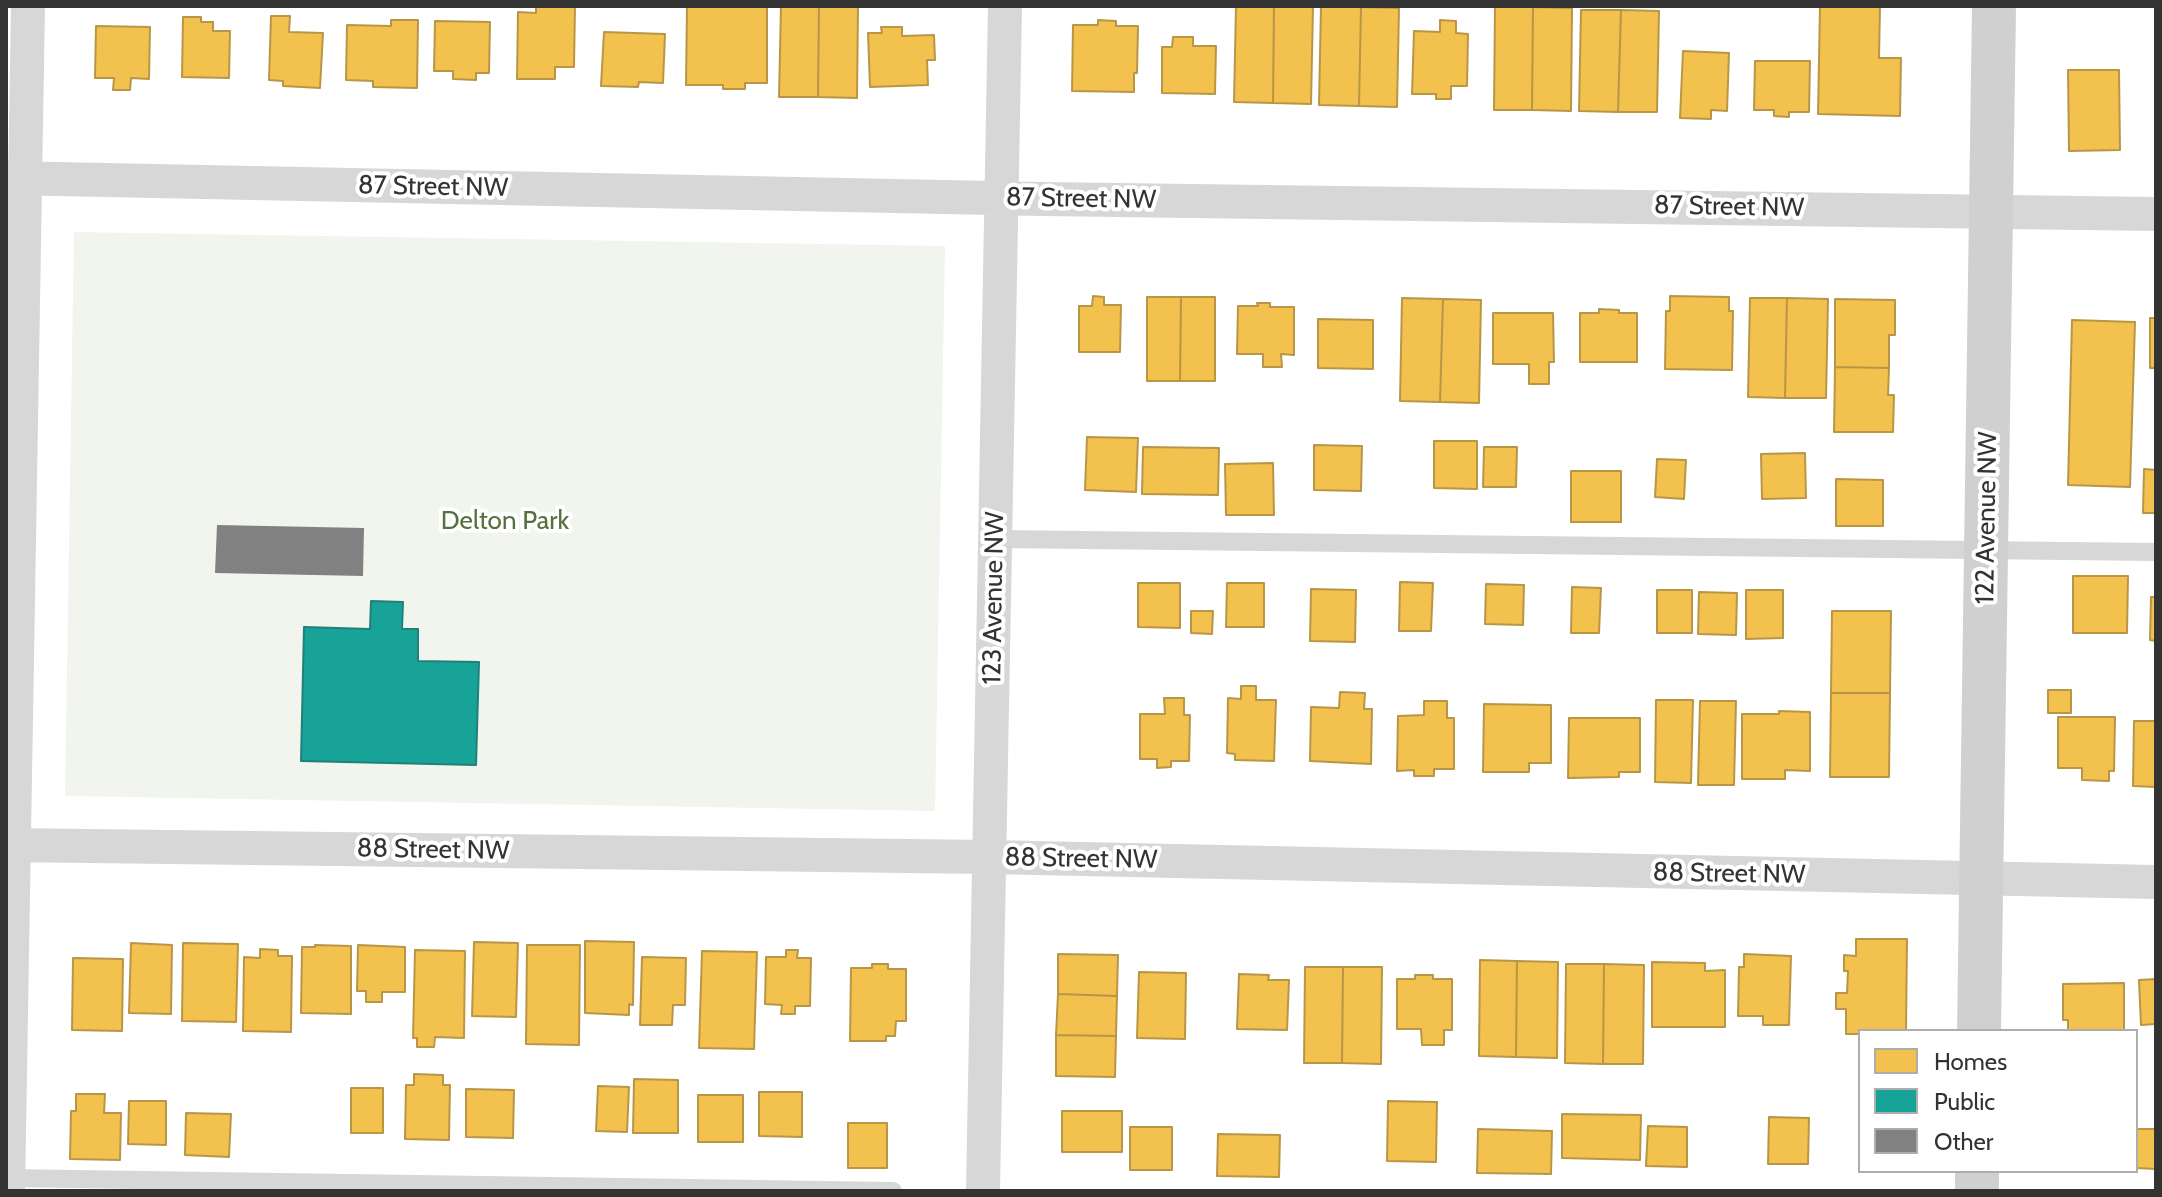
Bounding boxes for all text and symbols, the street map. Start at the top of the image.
street label: 87 Street NW [358,170,508,204]
street label: 87 Street NW [1006,182,1156,216]
street label: 87 Street NW [1654,190,1804,224]
street label: 122 Avenue NW [1970,431,2004,605]
park label: Delton Park [441,505,569,537]
street label: 123 Avenue NW [977,511,1011,685]
street label: 88 Street NW [356,833,510,867]
street label: 88 Street NW [1004,842,1158,876]
street label: 88 Street NW [1652,857,1806,891]
legend [1858,1029,2138,1173]
text: Homes [1934,1047,2007,1076]
text: Public [1934,1087,1995,1116]
text: Other [1934,1127,1993,1156]

